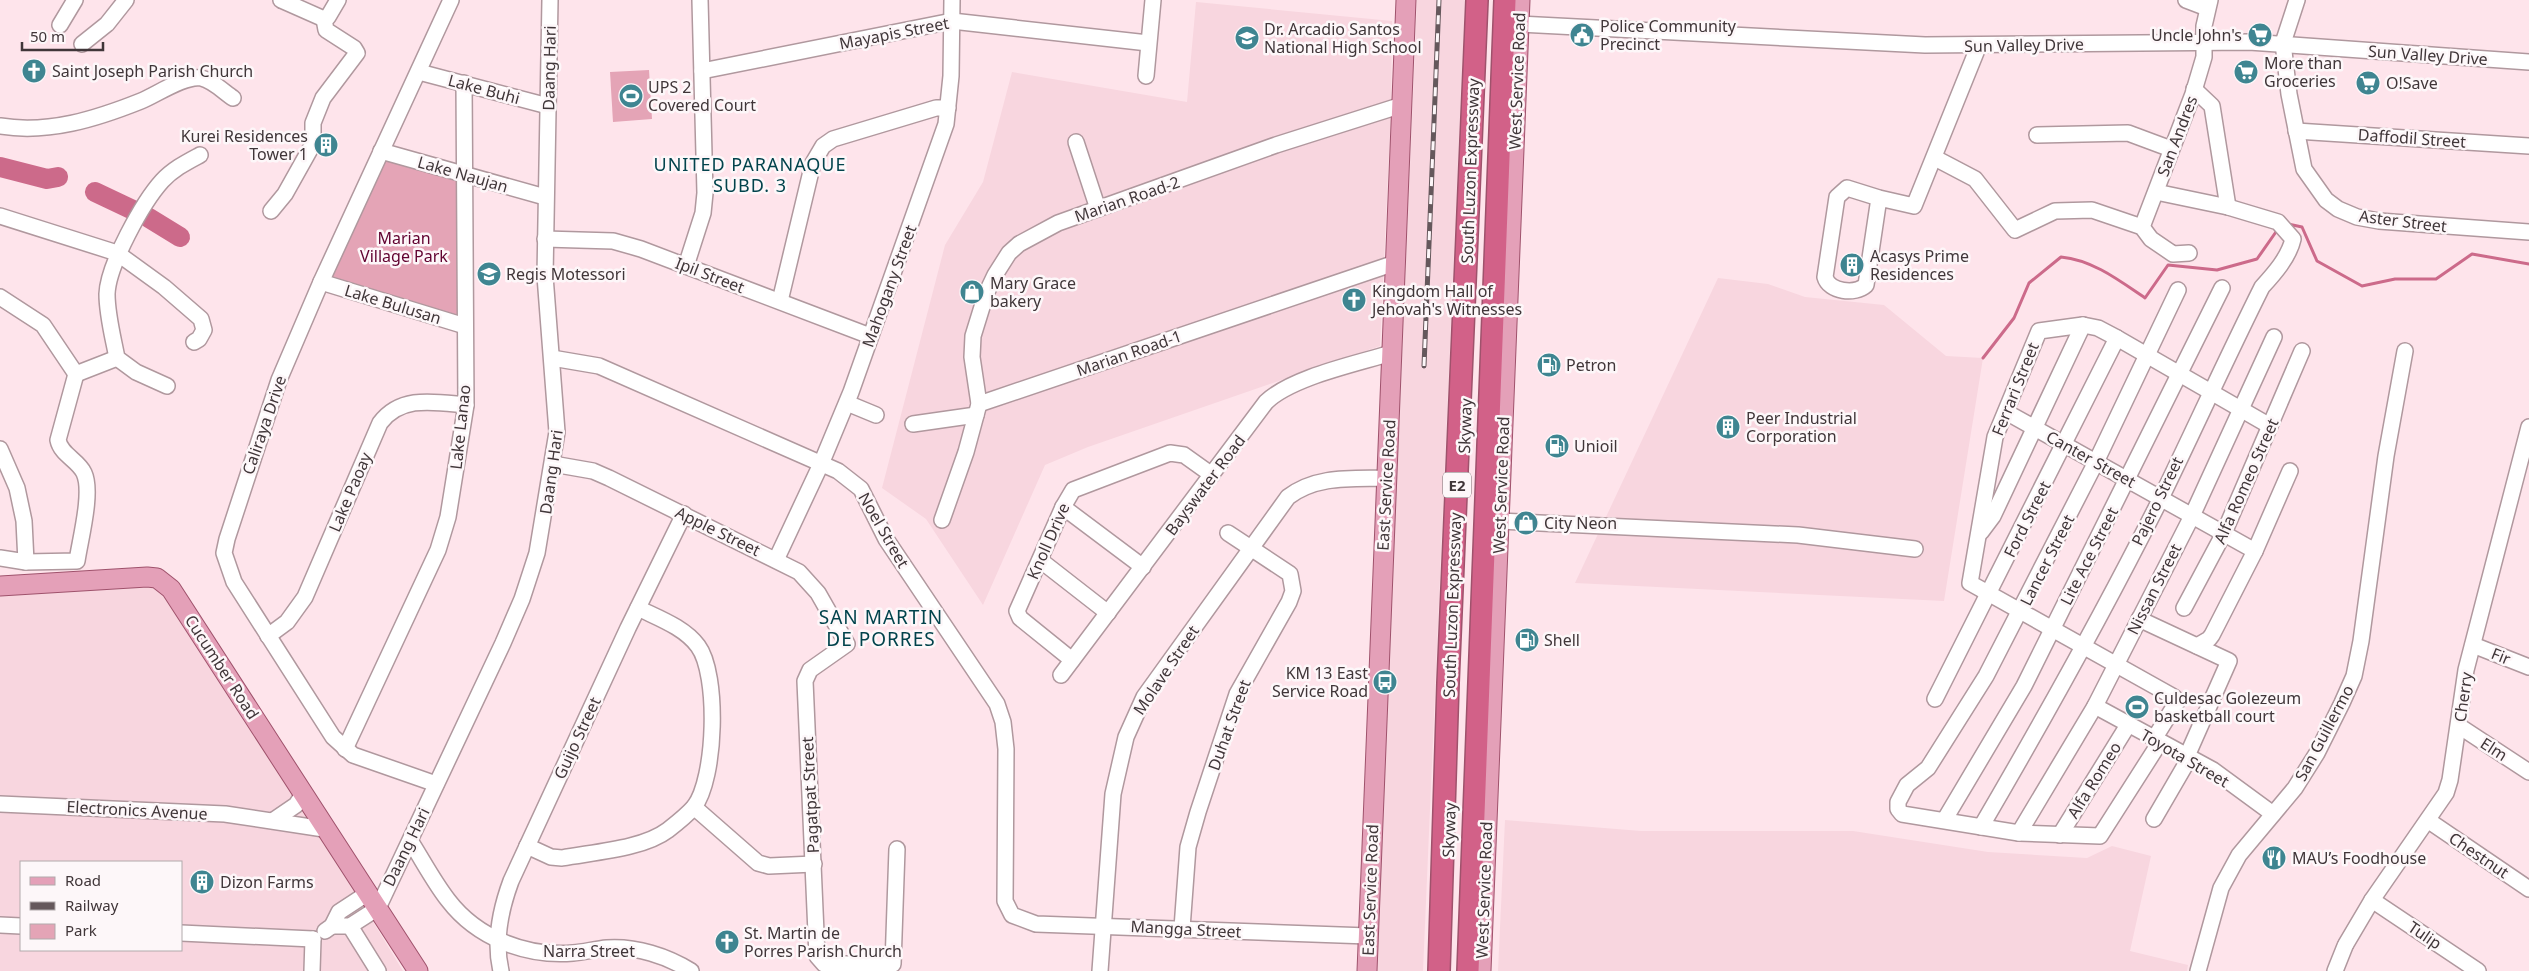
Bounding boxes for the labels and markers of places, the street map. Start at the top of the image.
place label: Police Community Precinct [1600,15,1737,55]
place label: Dr. Arcadio Santos National High School [1264,18,1422,58]
public building icon: Police Community Precinct [1569,22,1595,48]
supermarket icon: Uncle John's [2247,22,2273,48]
place label: Uncle John's [2151,24,2242,46]
school or university icon: Dr. Arcadio Santos National High School [1234,25,1260,51]
place label: More than Groceries [2264,52,2342,92]
church icon: Saint Joseph Parish Church [21,58,47,84]
supermarket icon: More than Groceries [2233,59,2259,85]
place label: Saint Joseph Parish Church [52,60,253,82]
supermarket icon: O!Save [2355,70,2381,96]
place label: O!Save [2386,72,2438,94]
place label: UPS 2 Covered Court [648,76,756,116]
sports icon: UPS 2 Covered Court [618,83,644,109]
place label: Kurei Residences Tower 1 [181,125,308,165]
building icon: Kurei Residences Tower 1 [313,132,339,158]
place label: Acasys Prime Residences [1870,245,1969,285]
building icon: Acasys Prime Residences [1839,252,1865,278]
school or university icon: Regis Motessori [476,261,502,287]
place label: Regis Motessori [506,263,626,285]
place label: Mary Grace bakery [990,272,1076,312]
shop icon: Mary Grace bakery [959,279,985,305]
place label: Kingdom Hall of Jehovah's Witnesses [1370,280,1522,320]
church icon: Kingdom Hall of Jehovah's Witnesses [1341,287,1367,313]
fuel station icon: Petron [1536,352,1562,378]
place label: Petron [1566,354,1616,376]
place label: Peer Industrial Corporation [1746,407,1857,447]
building icon: Peer Industrial Corporation [1715,414,1741,440]
fuel station icon: Unioil [1544,433,1570,459]
place label: Unioil [1574,435,1618,457]
shop icon: City Neon [1513,510,1539,536]
place label: City Neon [1544,512,1617,534]
fuel station icon: Shell [1514,627,1540,653]
place label: Shell [1544,629,1580,651]
place label: KM 13 East Service Road [1272,662,1368,702]
bus stop icon: KM 13 East Service Road [1372,669,1398,695]
place label: Culdesac Golezeum basketball court [2154,687,2301,727]
sports icon: Culdesac Golezeum basketball court [2124,694,2150,720]
restaurant icon: MAU’s Foodhouse [2261,845,2287,871]
place label: MAU’s Foodhouse [2292,847,2426,869]
building icon: Dizon Farms [189,869,215,895]
place label: Dizon Farms [220,871,314,893]
place label: St. Martin de Porres Parish Church [744,922,902,962]
church icon: St. Martin de Porres Parish Church [714,929,740,955]

